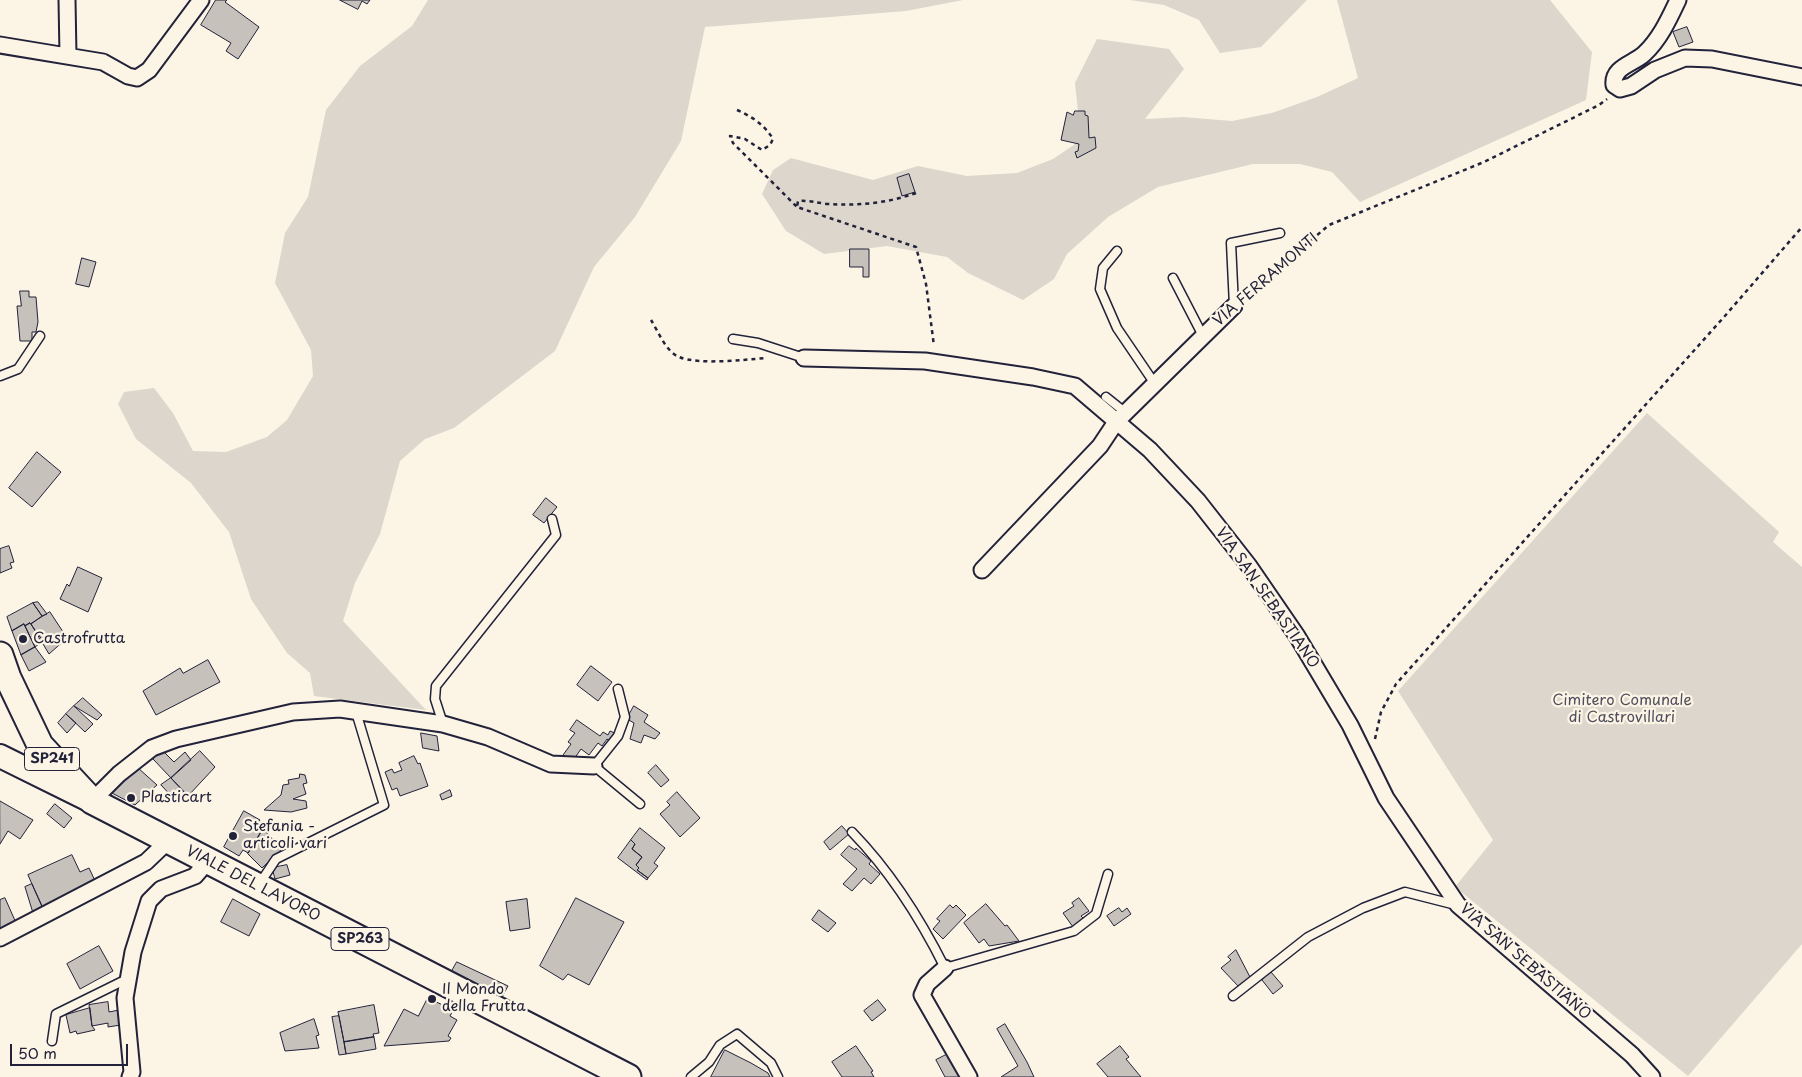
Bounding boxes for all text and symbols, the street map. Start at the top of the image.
street label: VIA FERRAMONTI [1210,230,1322,330]
street label: VIA SAN SEBASTIANO [1212,524,1322,672]
place label: Castrofrutta [33,630,125,648]
marker: Castrofrutta [17,633,29,645]
park label: Cimitero Comunale di Castrovillari [1552,692,1692,727]
road number: SP241 [24,748,80,771]
place label: Plasticart [141,789,212,807]
marker: Plasticart [125,792,137,804]
place label: Stefania - articoli vari [243,818,327,853]
marker: Stefania - articoli vari [227,830,239,842]
street label: VIALE DEL LAVORO [183,842,323,926]
street label: VIA SAN SEBASTIANO [1456,900,1594,1024]
road number: SP263 [331,928,389,951]
place label: Il Mondo della Frutta [442,981,526,1016]
marker: Il Mondo della Frutta [426,993,438,1005]
scale bar [12,1034,130,1066]
text: 50 m [18,1041,57,1064]

